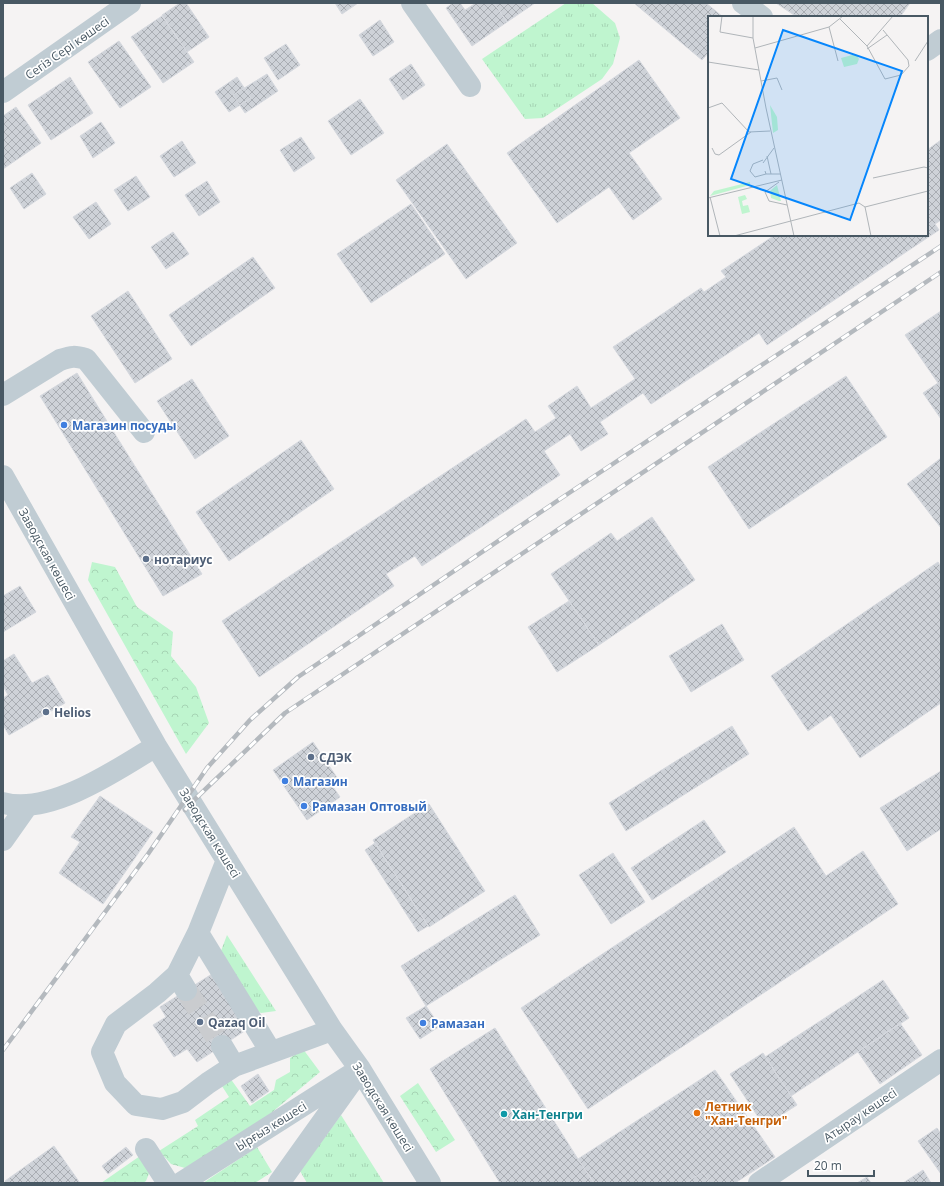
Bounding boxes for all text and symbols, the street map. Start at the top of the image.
street label: Сегіз Сері көшесі [22,13,112,83]
inset map [708,16,928,236]
place label: Магазин посуды [72,417,176,434]
marker: Магазин посуды [59,420,69,430]
street label: Заводская көшесі [15,505,79,603]
place label: нотариус [154,551,213,568]
marker: нотариус [141,554,151,564]
place label: Helios [54,704,91,721]
marker: Helios [41,707,51,717]
place label: СДЭК [319,749,353,766]
marker: СДЭК [306,752,316,762]
place label: Магазин [293,773,348,790]
marker: Магазин [280,776,290,786]
street label: Заводская көшесі [176,785,244,881]
place label: Рамазан Оптовый [312,798,427,815]
marker: Рамазан Оптовый [299,801,309,811]
place label: Qazaq Oil [208,1014,266,1031]
place label: Рамазан [431,1015,485,1032]
marker: Qazaq Oil [195,1017,205,1027]
marker: Рамазан [418,1018,428,1028]
street label: Заводская көшесі [349,1059,417,1155]
street label: Атырау көшесі [820,1084,900,1146]
street label: Ырғыз көшесі [232,1097,310,1155]
place label: Летник "Хан-Тенгри" [705,1098,787,1129]
place label: Хан-Тенгри [512,1106,583,1123]
marker: Летник "Хан-Тенгри" [692,1108,702,1118]
marker: Хан-Тенгри [499,1109,509,1119]
scale bar [808,1152,874,1178]
text: 20 m [814,1157,842,1174]

